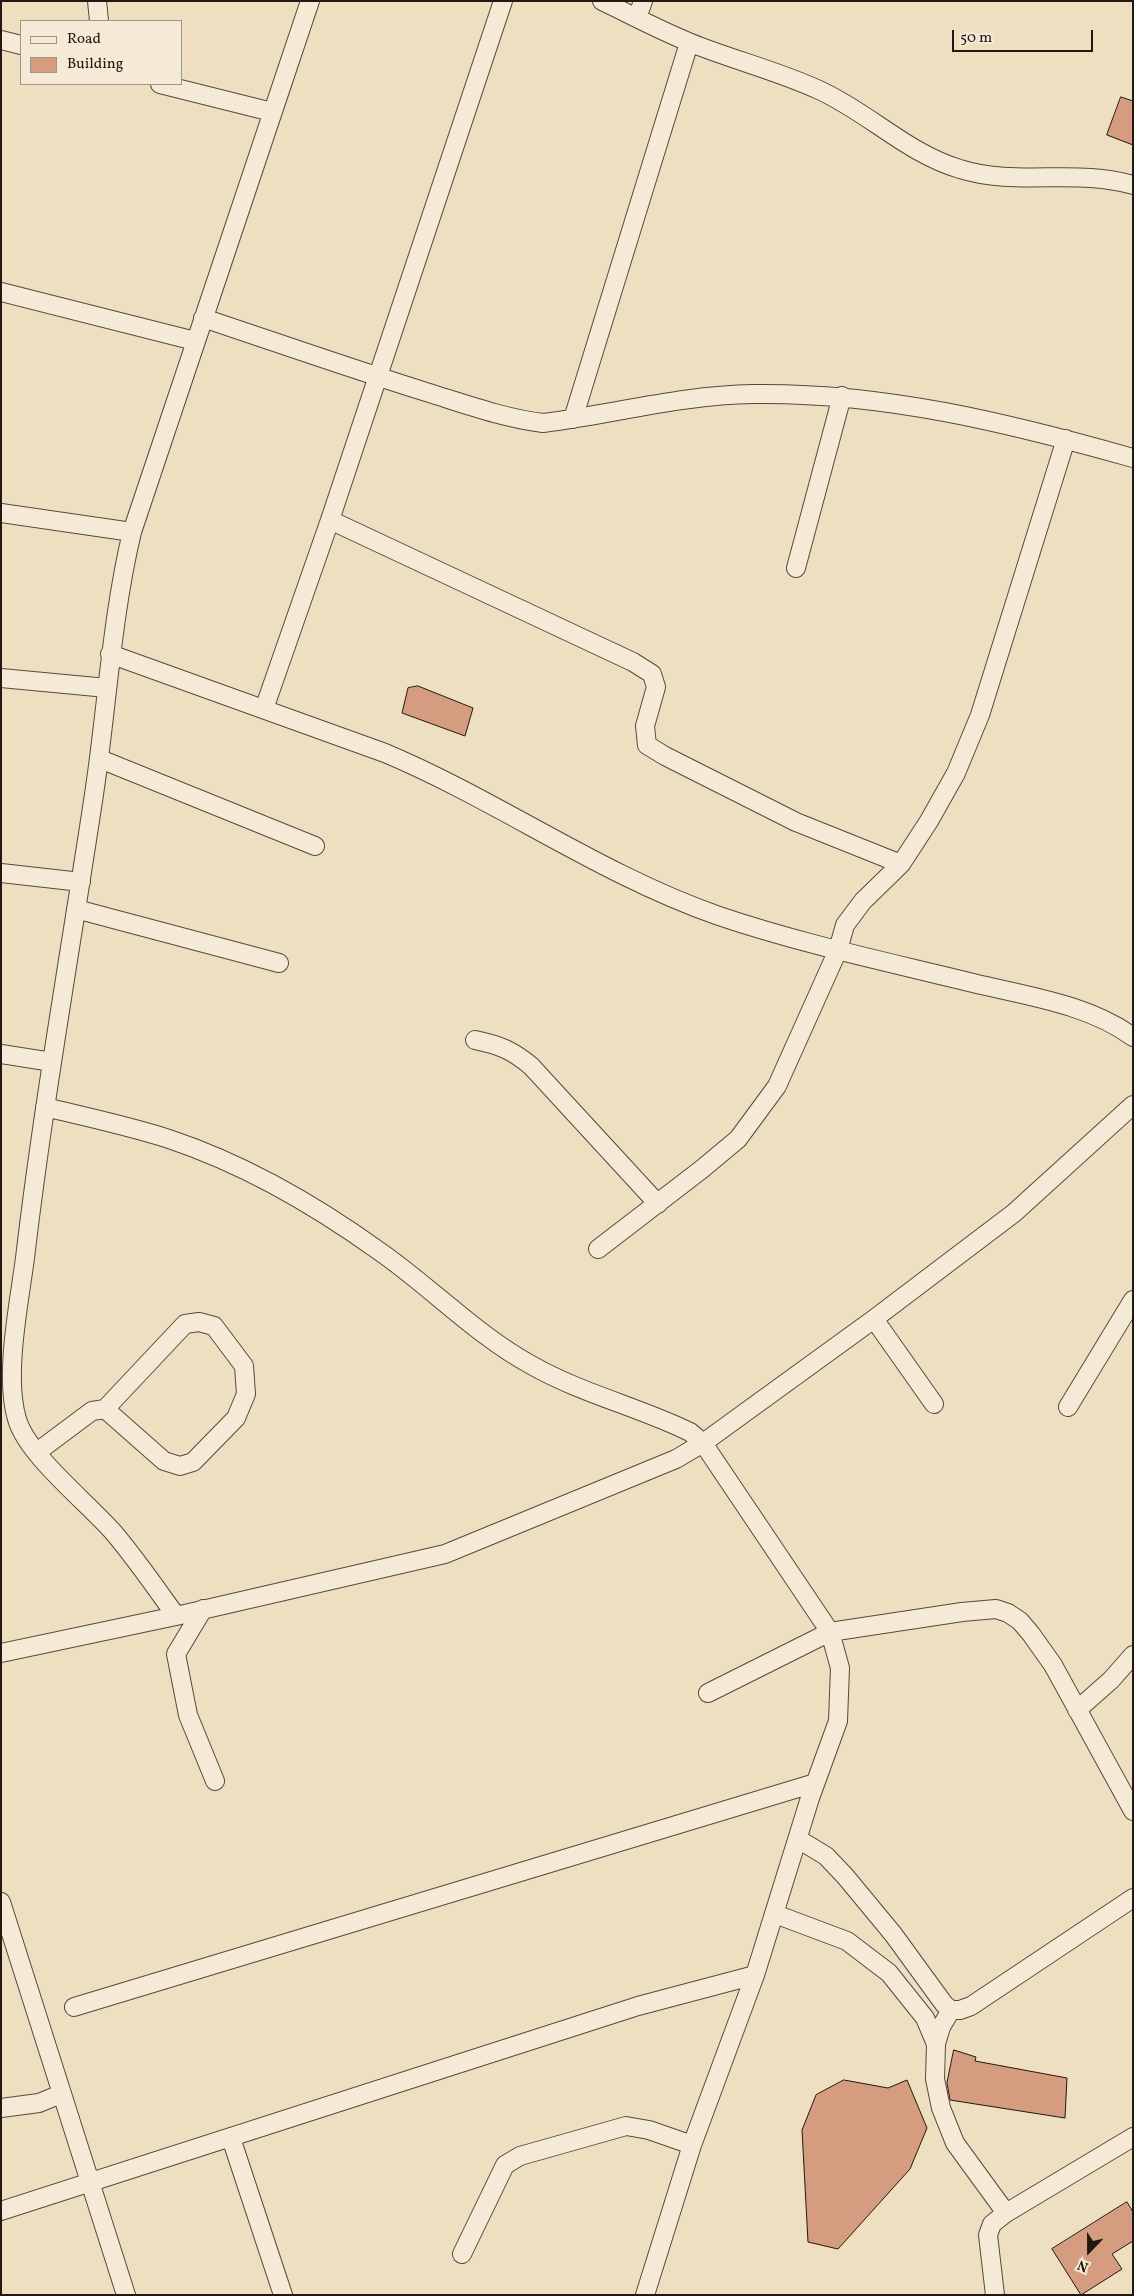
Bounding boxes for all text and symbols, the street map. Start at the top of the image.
legend [20,20,182,85]
scale bar [954,20,1095,52]
text: 50 m [960,28,992,49]
text: Road [67,29,101,50]
text: Building [67,54,123,75]
north arrow [1064,2226,1114,2276]
text: N [1075,2255,1091,2276]

